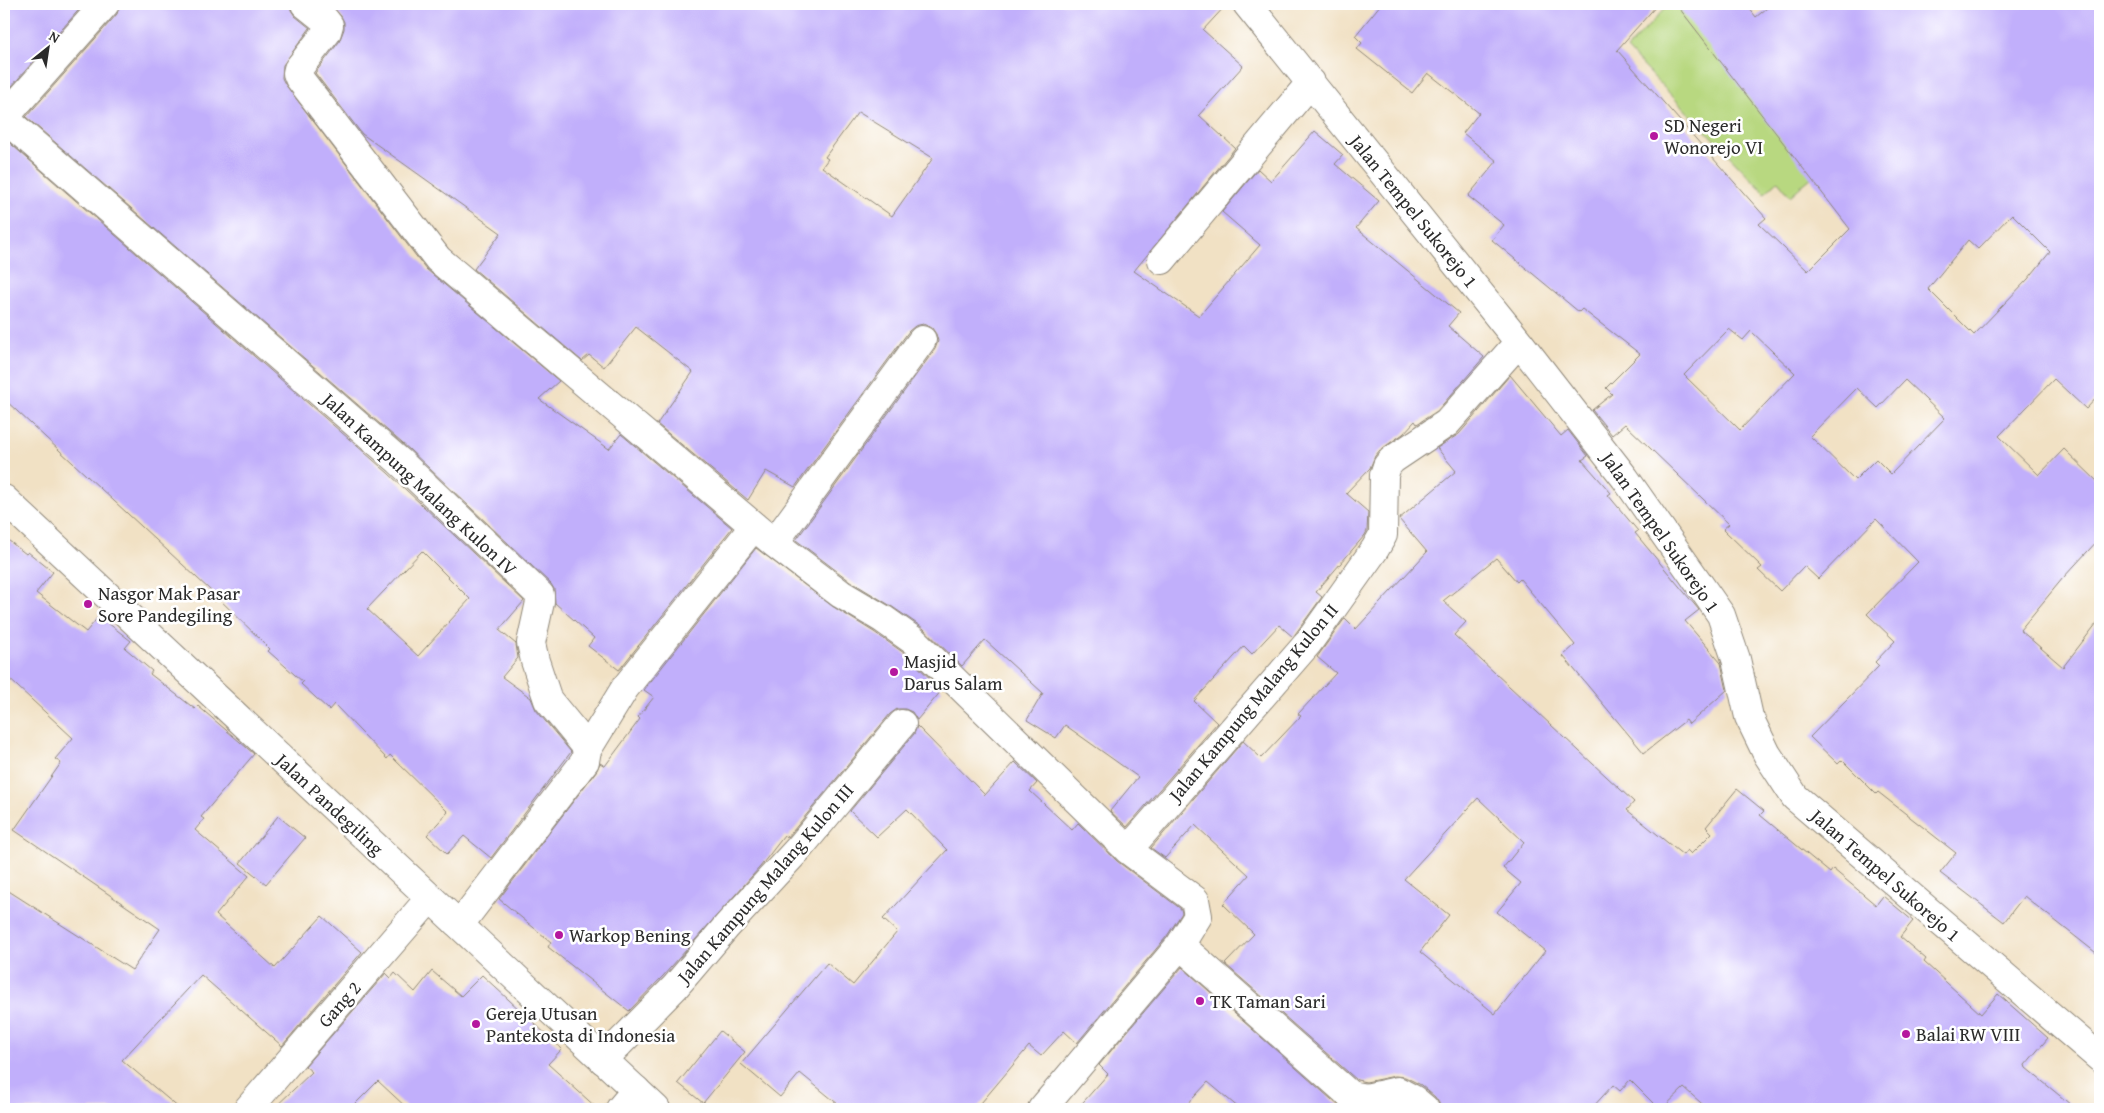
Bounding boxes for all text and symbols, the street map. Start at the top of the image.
north arrow [22,22,72,72]
text: N [45,26,64,48]
place label: SD Negeri Wonorejo VI [1664,111,1763,161]
street label: Jalan Tempel Sukorejo 1 [1342,127,1485,294]
marker: SD Negeri Wonorejo VI [1648,130,1660,142]
street label: Jalan Kampung Malang Kulon IV [315,385,524,582]
street label: Jalan Tempel Sukorejo 1 [1594,444,1727,618]
place label: Nasgor Mak Pasar Sore Pandegiling [98,579,240,629]
street label: Jalan Kampung Malang Kulon II [1160,597,1344,809]
marker: Nasgor Mak Pasar Sore Pandegiling [82,598,94,610]
place label: Masjid Darus Salam [904,647,1003,697]
marker: Masjid Darus Salam [888,666,900,678]
street label: Jalan Pandegiling [268,745,391,862]
street label: Jalan Kampung Malang Kulon III [669,777,860,991]
street label: Jalan Tempel Sukorejo 1 [1804,801,1967,948]
place label: Warkop Bening [569,921,691,949]
marker: Warkop Bening [553,929,565,941]
street label: Gang 2 [311,975,367,1033]
place label: TK Taman Sari [1210,987,1326,1015]
marker: TK Taman Sari [1194,995,1206,1007]
place label: Gereja Utusan Pantekosta di Indonesia [486,999,675,1049]
marker: Gereja Utusan Pantekosta di Indonesia [470,1018,482,1030]
place label: Balai RW VIII [1916,1020,2020,1048]
marker: Balai RW VIII [1900,1028,1912,1040]

